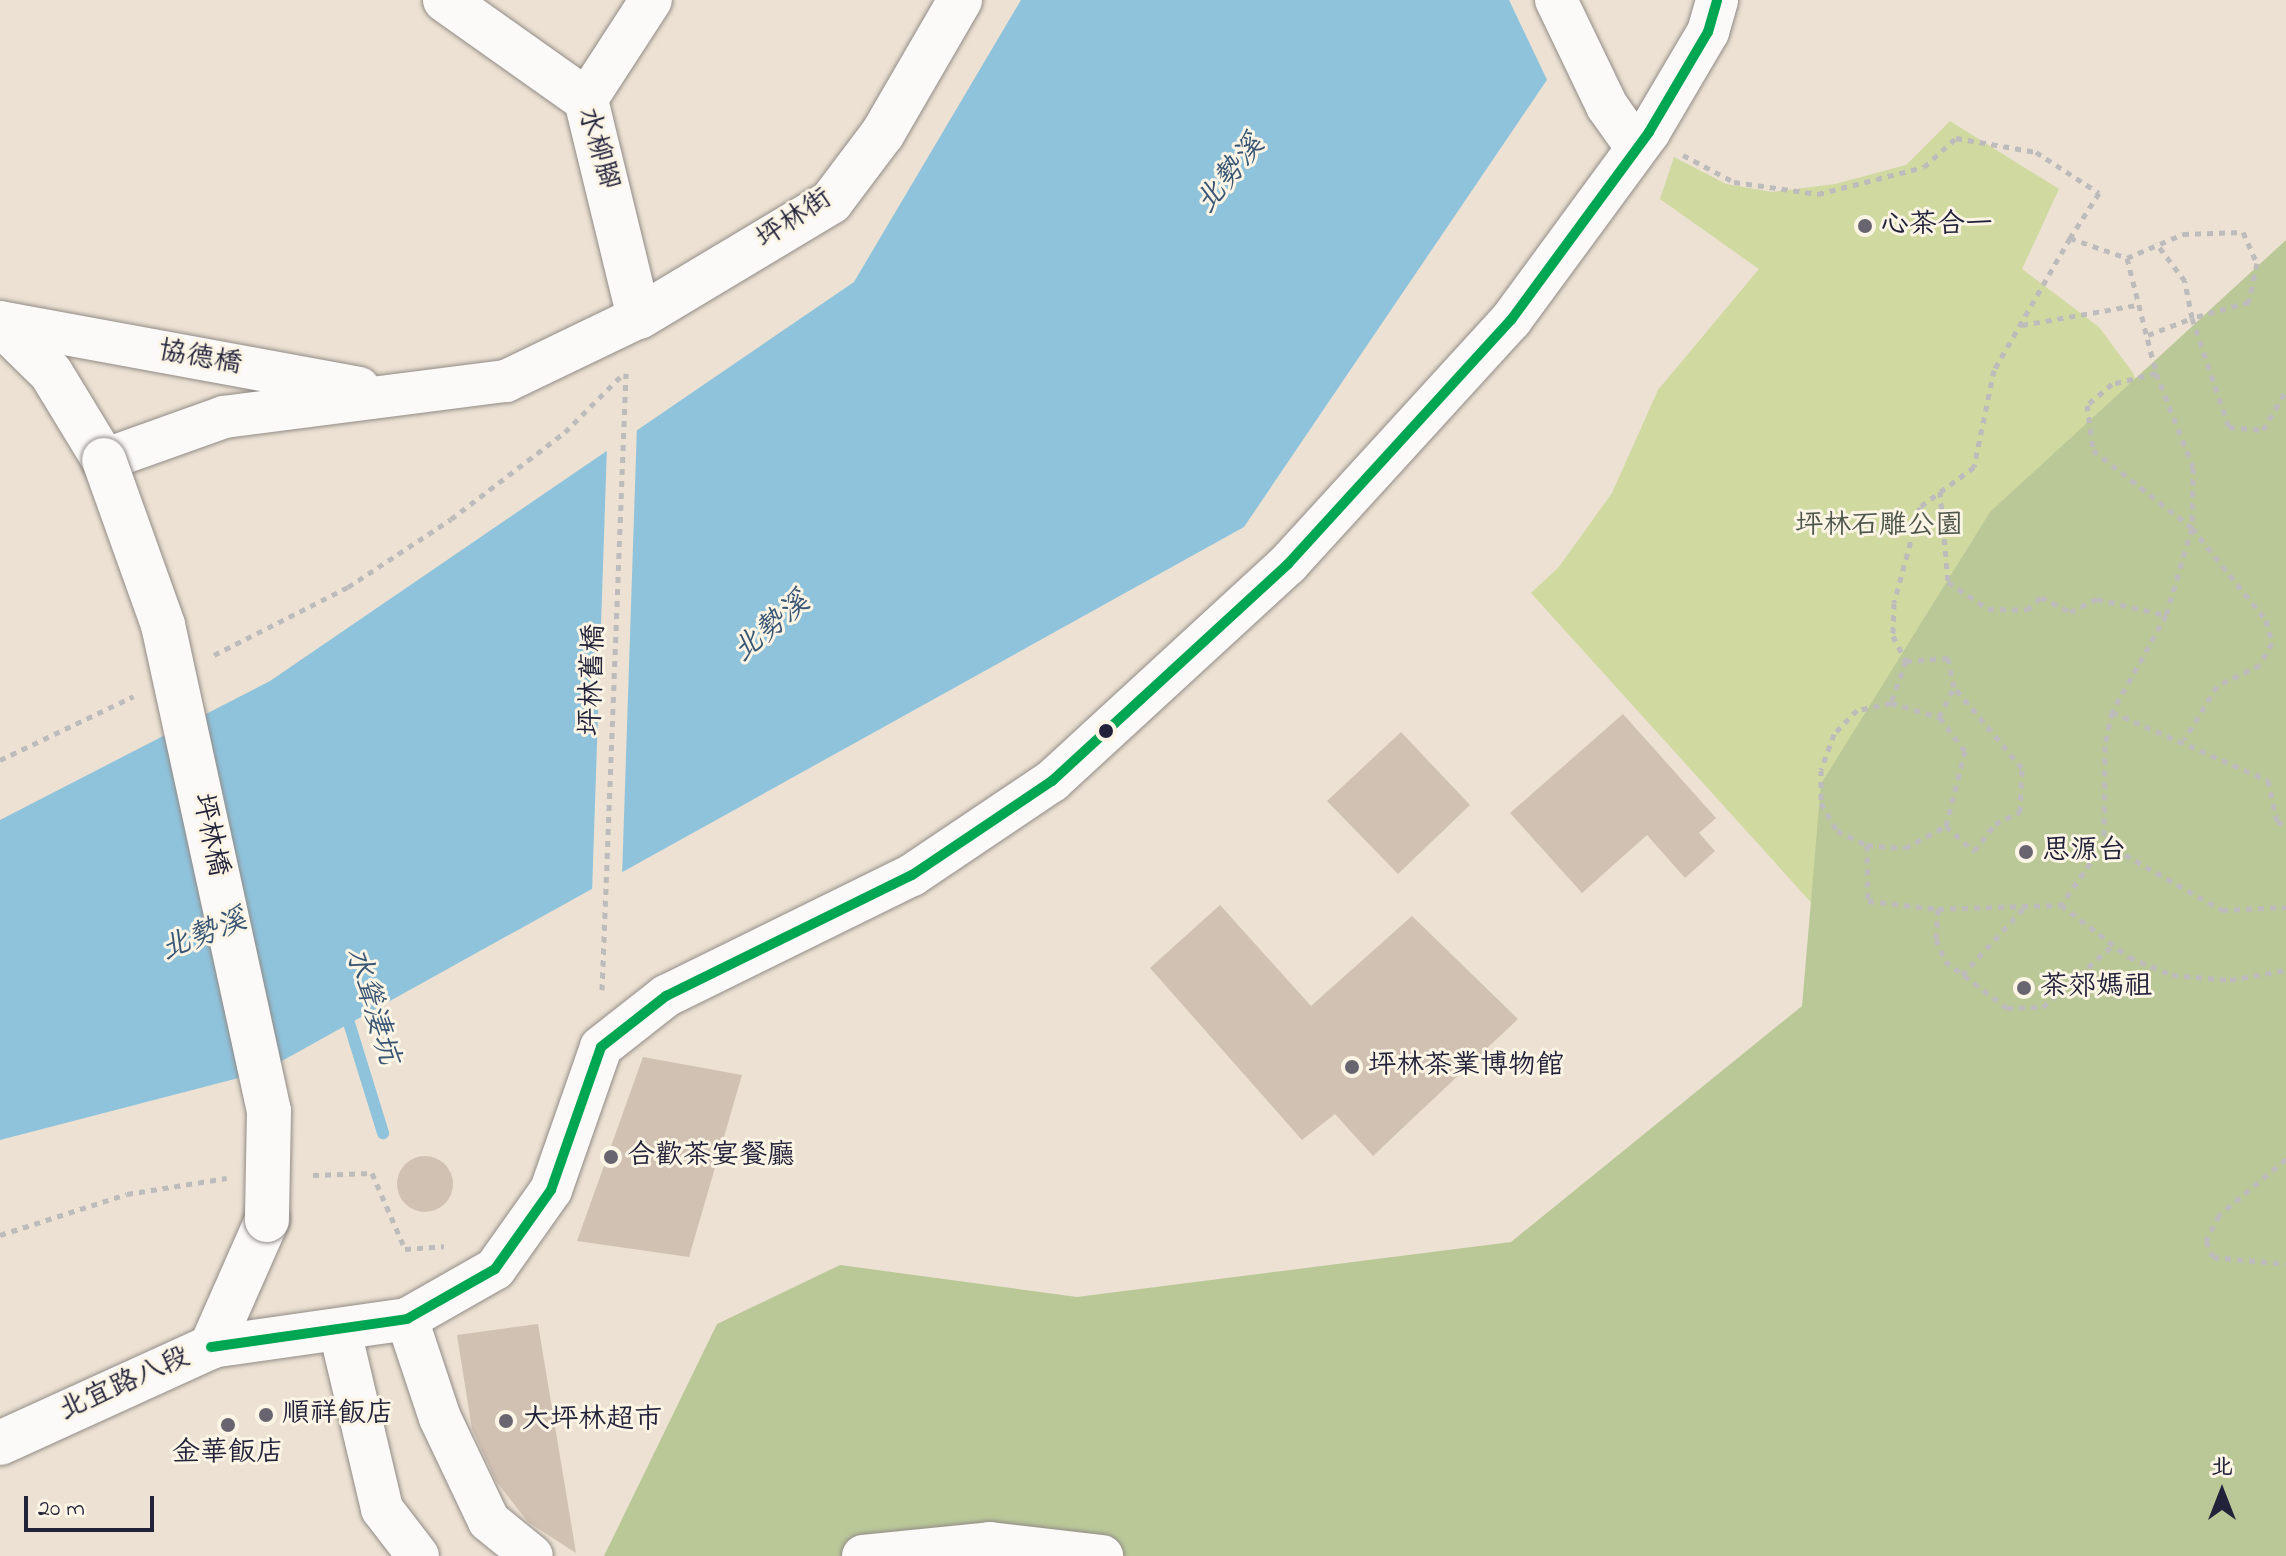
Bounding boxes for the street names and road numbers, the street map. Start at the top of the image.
street label: 水柳腳 [569,104,625,194]
street label: 坪林街 [751,183,839,257]
street label: 協德橋 [156,335,244,383]
street label: 坪林舊橋 [575,623,613,737]
street label: 坪林橋 [184,790,234,880]
street label: 北宜路八段 [54,1341,196,1429]

